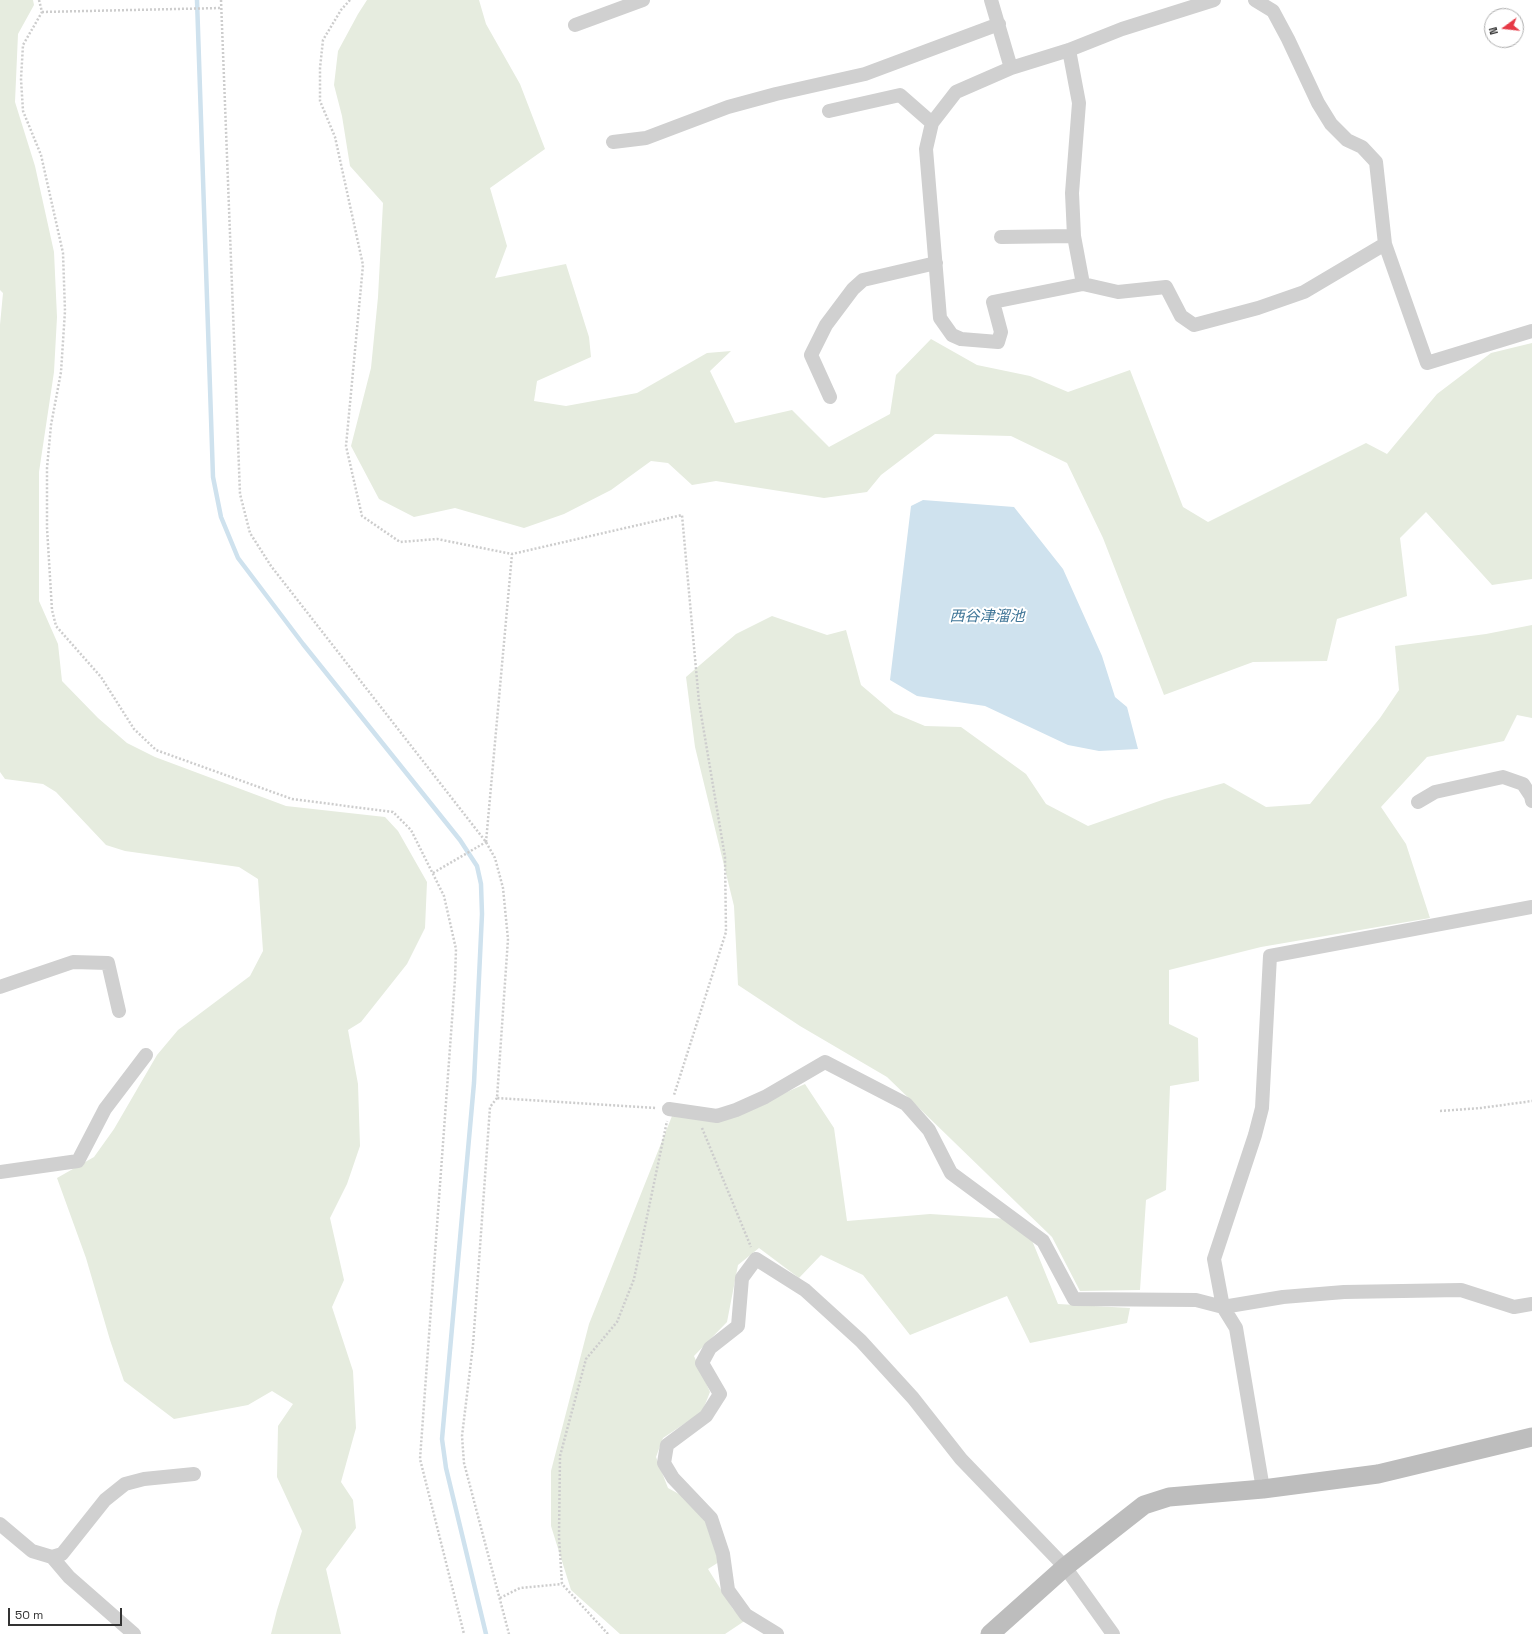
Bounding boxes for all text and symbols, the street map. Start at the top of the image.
north arrow [1484,8,1524,48]
text: N [1486,25,1501,36]
water label: 西谷津溜池 [950,608,1024,626]
scale bar [10,1600,124,1626]
text: 50 m [15,1607,43,1623]

